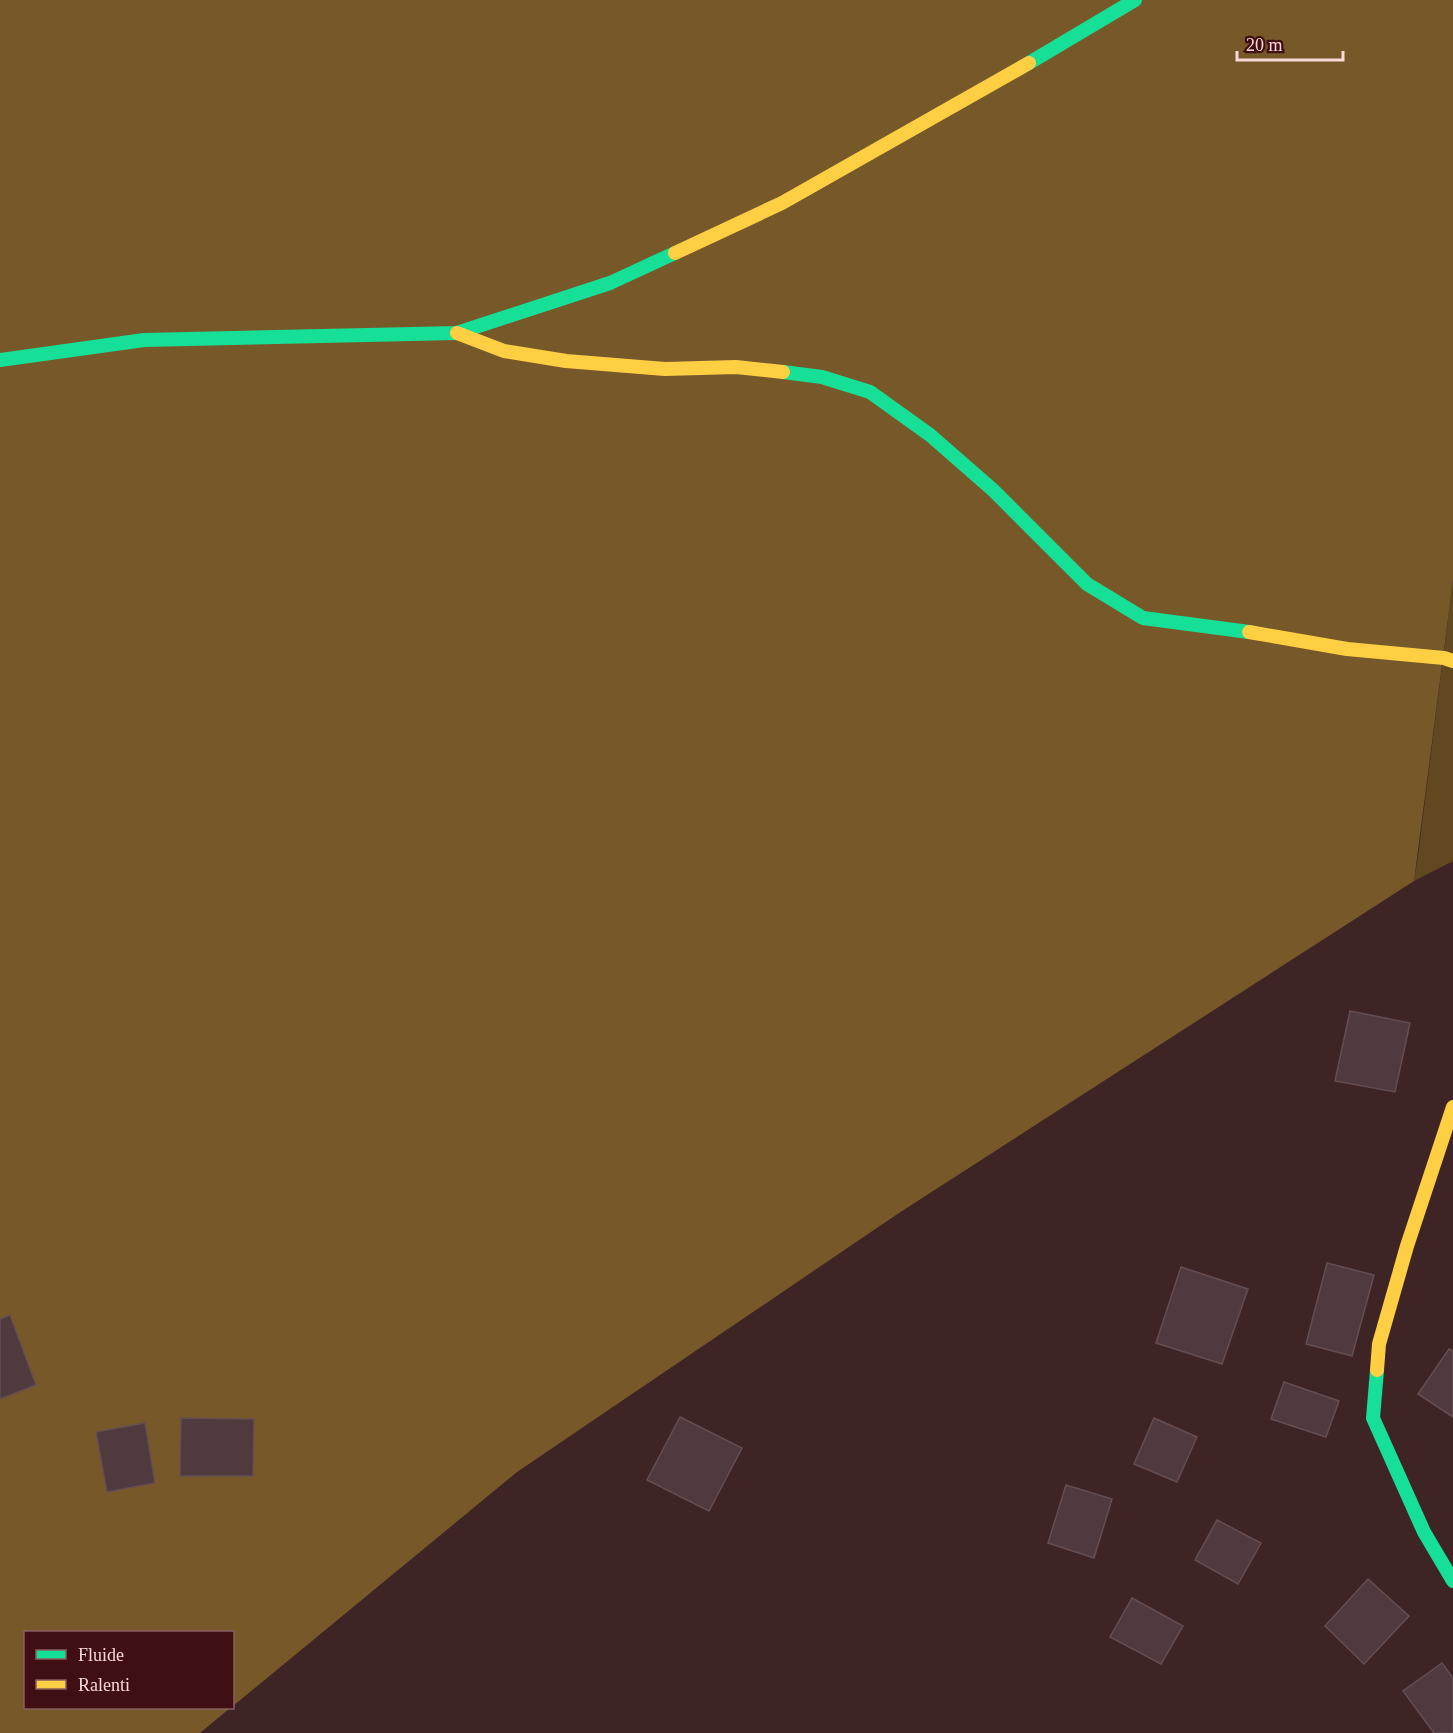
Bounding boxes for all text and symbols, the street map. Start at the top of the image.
scale bar [1237,24,1344,62]
text: 20 m [1246,35,1283,55]
legend [24,1631,234,1709]
text: Fluide [78,1645,124,1665]
text: Ralenti [78,1675,130,1695]

